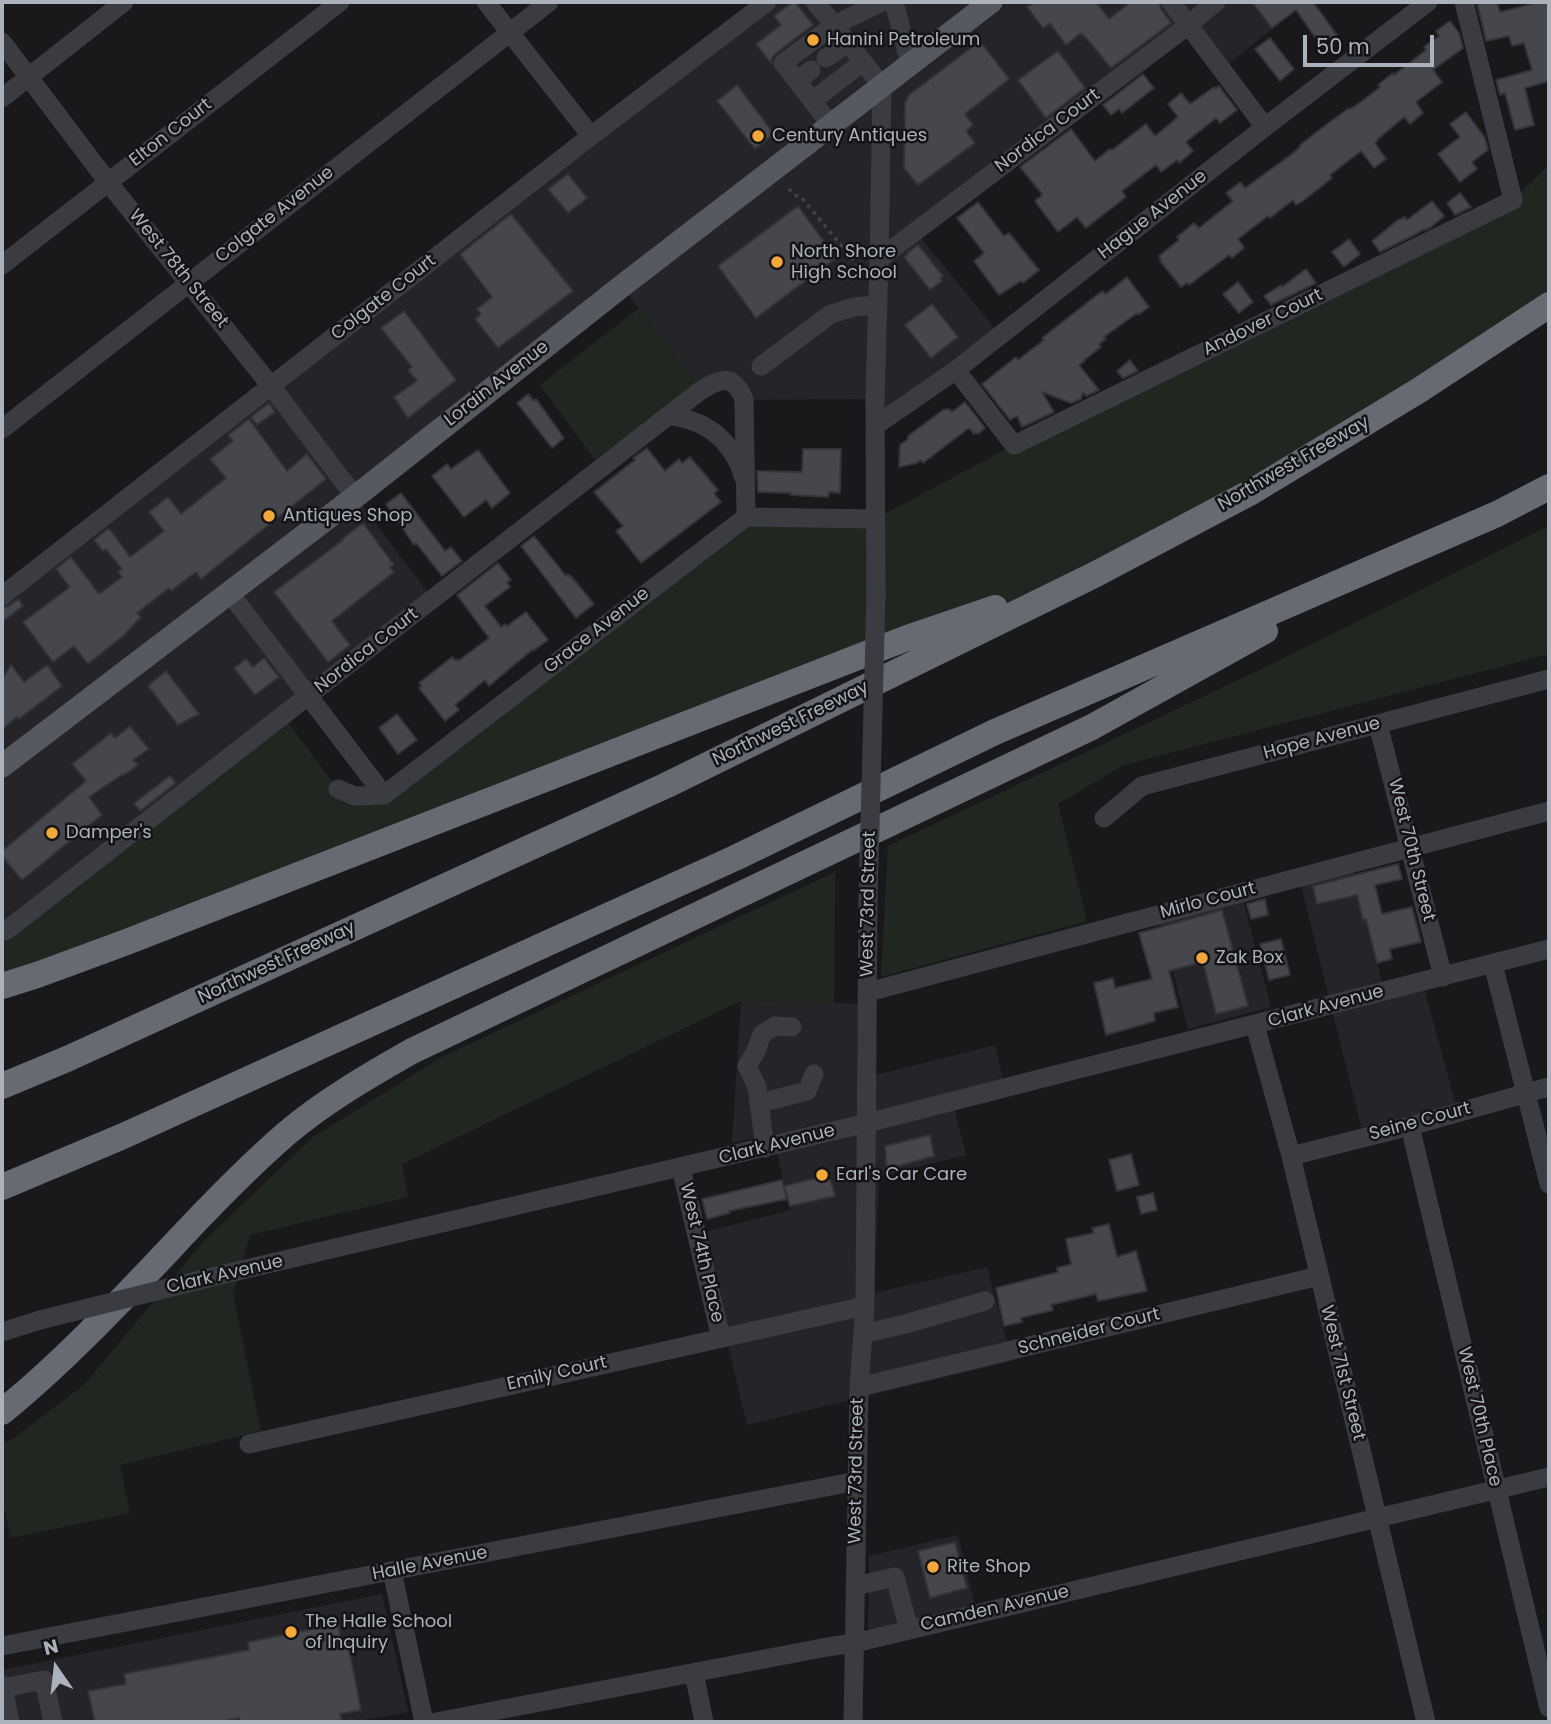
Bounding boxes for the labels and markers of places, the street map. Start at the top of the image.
place label: Hanini Petroleum [827,29,980,51]
marker: Hanini Petroleum [805,32,821,48]
place label: Century Antiques [772,125,927,147]
marker: Century Antiques [750,128,766,144]
place label: North Shore High School [791,241,897,284]
marker: North Shore High School [769,254,785,270]
place label: Antiques Shop [283,505,412,527]
marker: Antiques Shop [261,508,277,524]
place label: Damper's [66,822,152,844]
marker: Damper's [44,825,60,841]
place label: Zak Box [1216,947,1283,969]
marker: Zak Box [1194,950,1210,966]
place label: Earl's Car Care [836,1164,967,1186]
marker: Earl's Car Care [814,1167,830,1183]
place label: Rite Shop [947,1556,1031,1578]
marker: Rite Shop [925,1559,941,1575]
place label: The Halle School of Inquiry [305,1611,452,1654]
marker: The Halle School of Inquiry [283,1624,299,1640]

